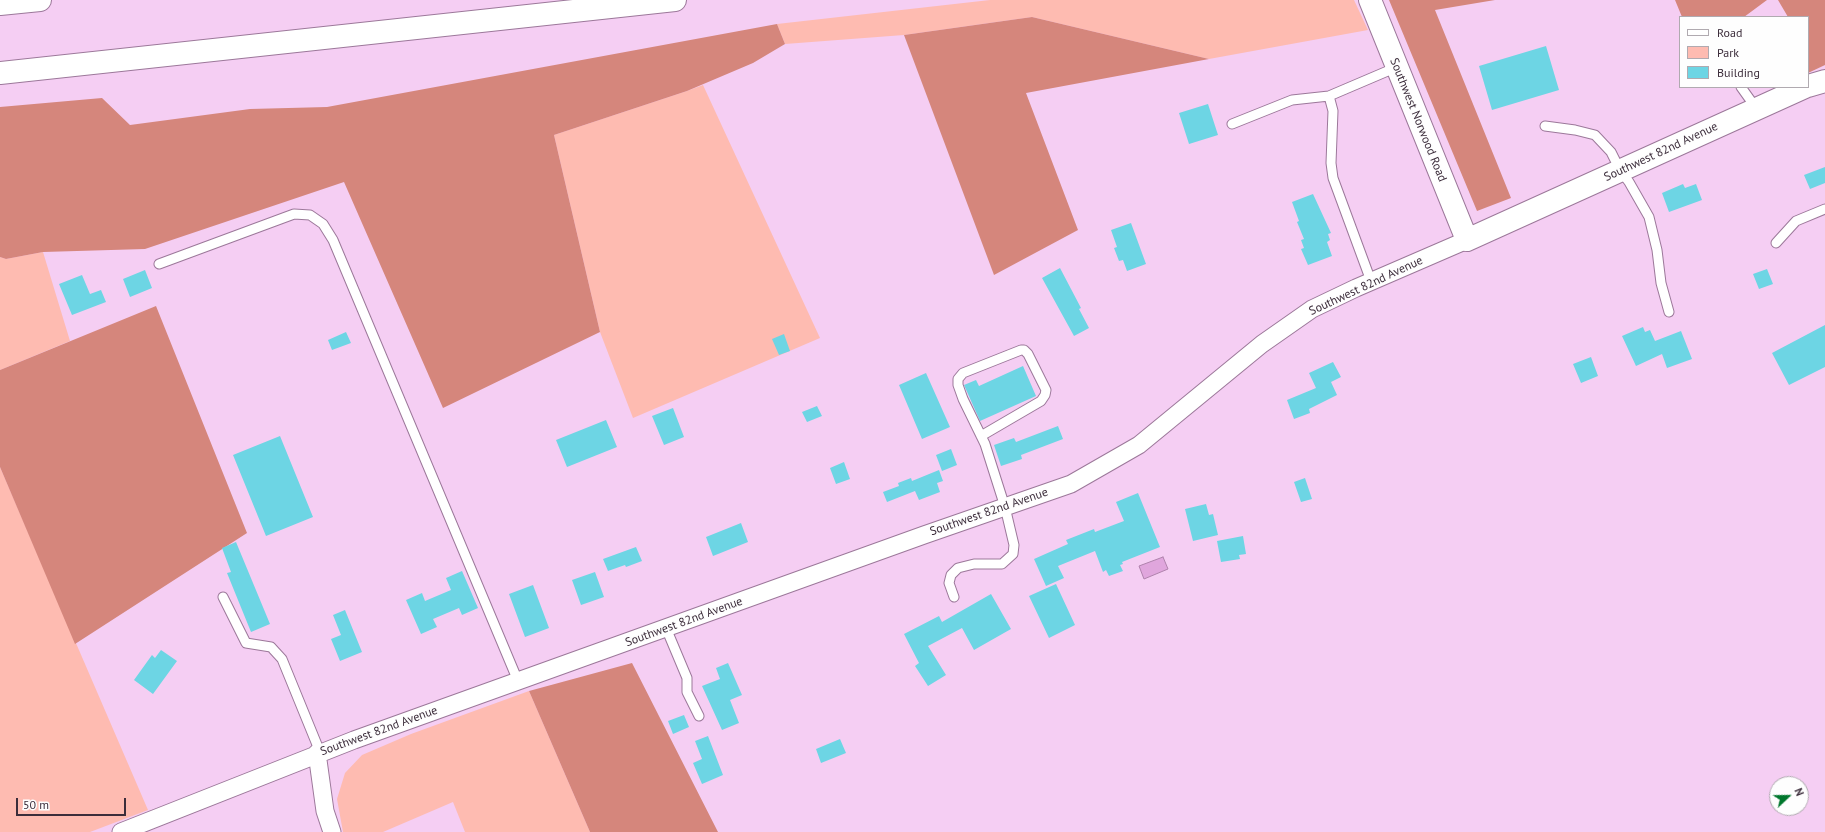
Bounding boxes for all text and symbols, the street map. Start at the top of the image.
legend [1679,16,1809,88]
text: Road [1717,25,1742,40]
text: Park [1717,45,1739,60]
street label: Southwest Norwood Road [1387,56,1449,184]
text: Building [1717,65,1760,80]
street label: Southwest 82nd Avenue [1602,119,1720,185]
street label: Southwest 82nd Avenue [1307,253,1425,319]
street label: Southwest 82nd Avenue [928,485,1050,539]
street label: Southwest 82nd Avenue [623,594,745,650]
street label: Southwest 82nd Avenue [318,703,440,759]
north arrow [1769,776,1809,816]
text: N [1791,786,1807,798]
scale bar [18,790,128,816]
text: 50 m [23,797,49,812]

